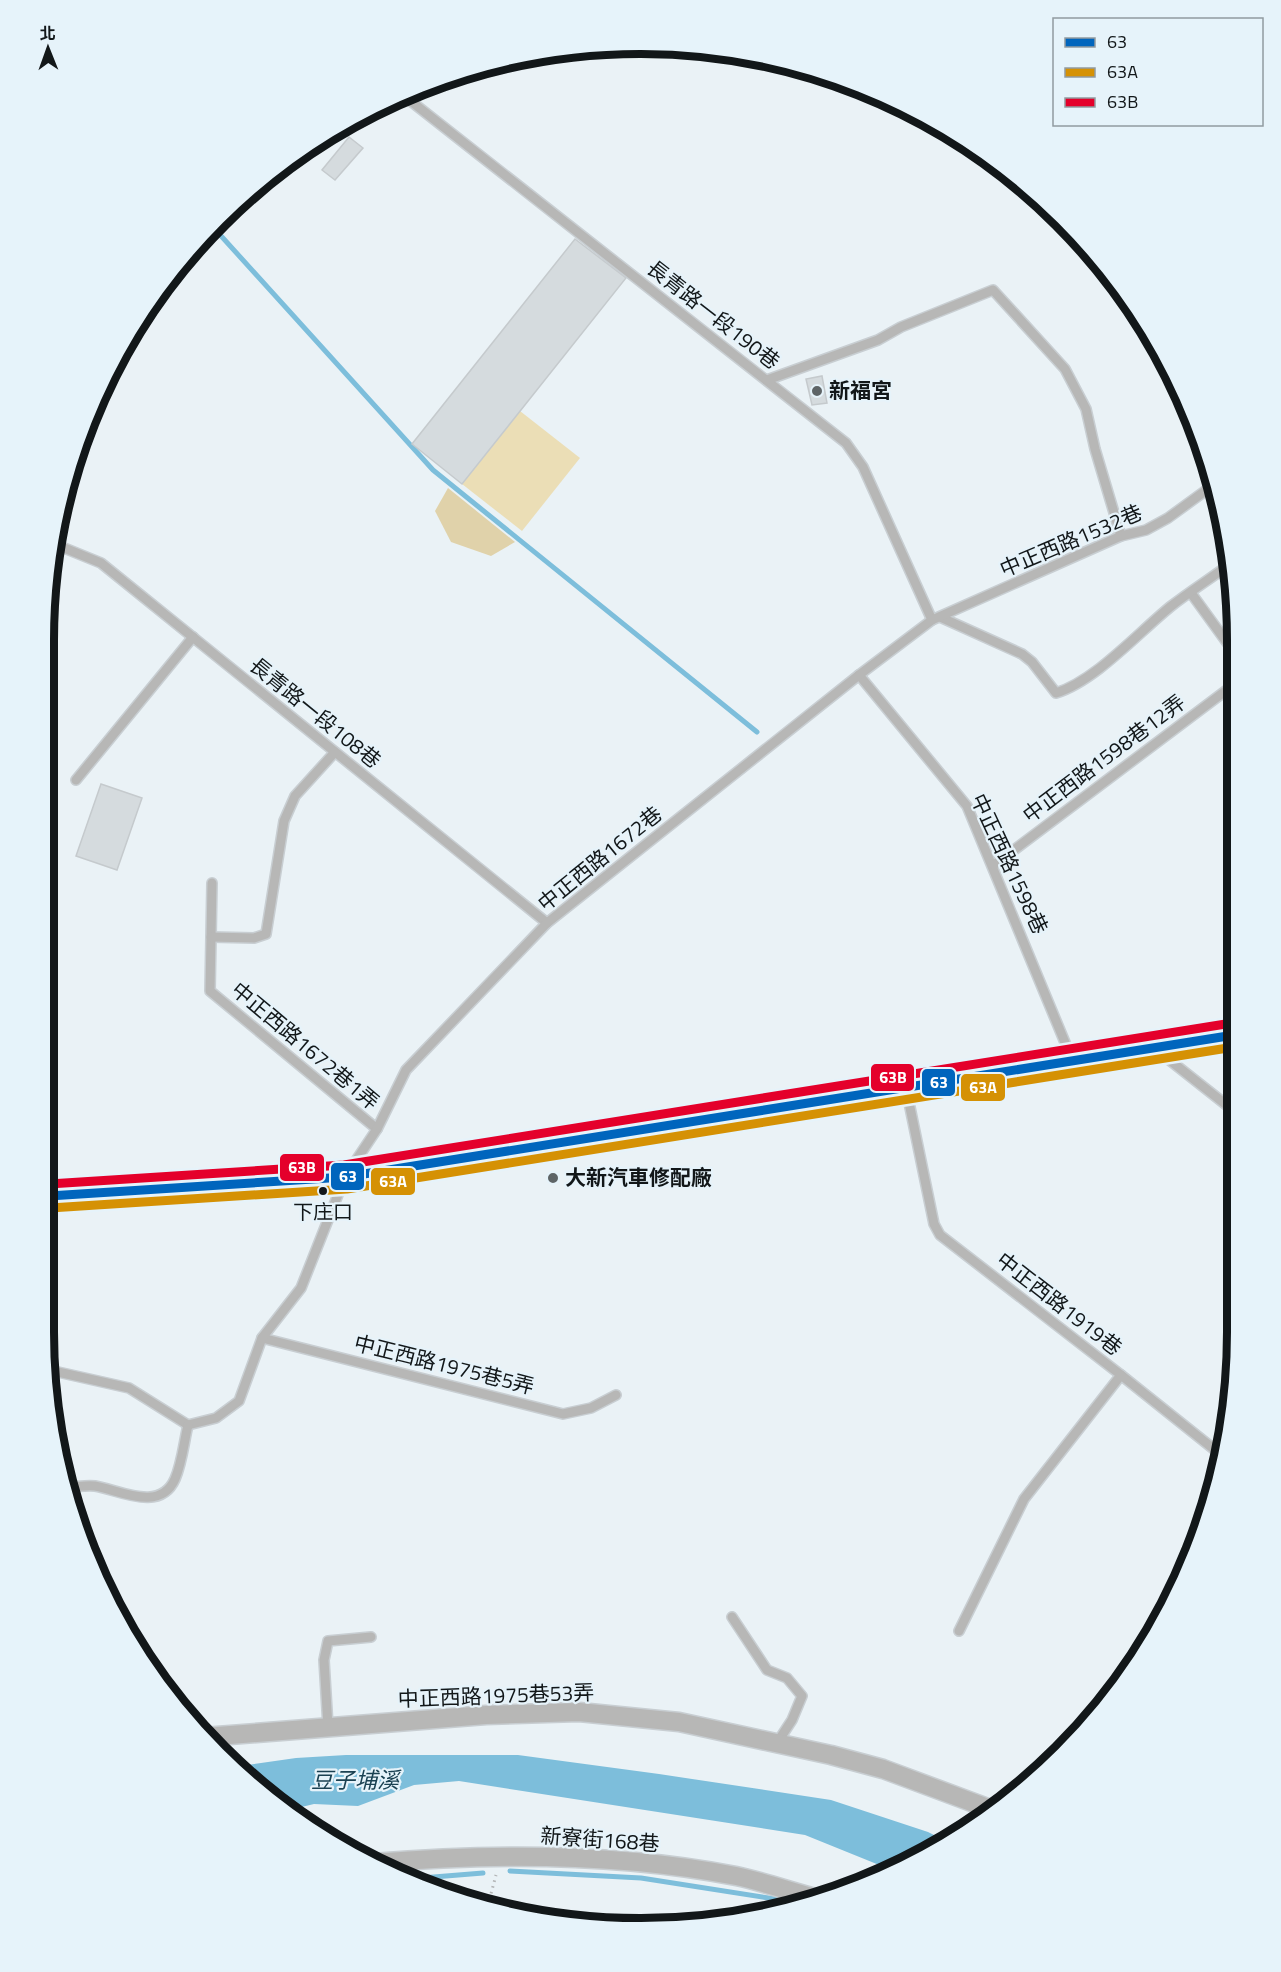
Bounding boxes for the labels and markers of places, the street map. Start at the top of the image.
place label: 新福宮 [829,374,892,406]
marker: 新福宮 [810,384,824,398]
place label: 大新汽車修配廠 [565,1161,712,1193]
marker: 大新汽車修配廠 [546,1171,560,1185]
marker: 下庄口 [317,1185,329,1197]
place label: 下庄口 [293,1196,353,1227]

